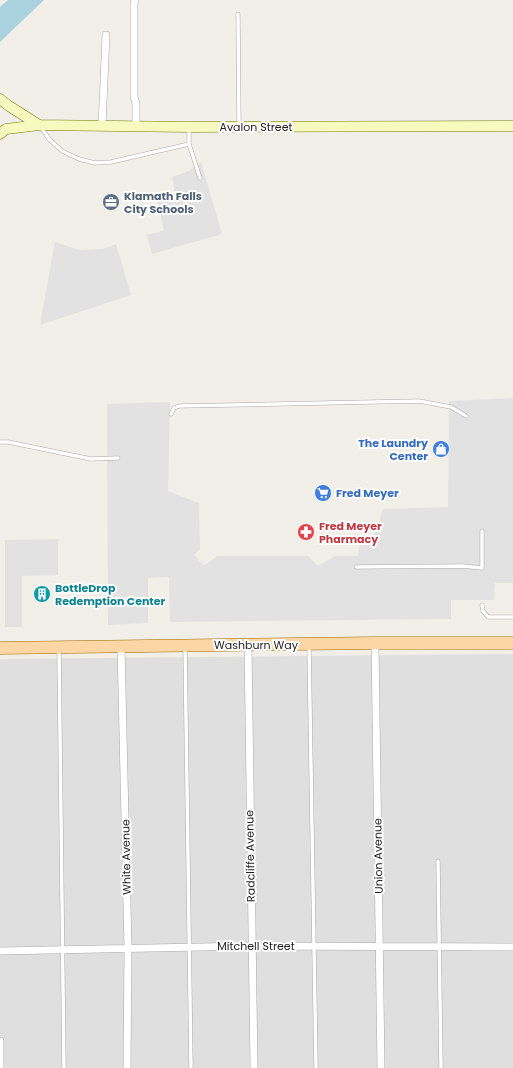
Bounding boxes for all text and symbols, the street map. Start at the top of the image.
street label: Avalon Street [220,119,292,135]
place label: Klamath Falls City Schools [124,188,202,217]
office icon: Klamath Falls City Schools [101,192,121,212]
place label: The Laundry Center [358,435,428,464]
shop icon: The Laundry Center [431,439,451,459]
supermarket icon: Fred Meyer [313,483,333,503]
place label: Fred Meyer [336,485,399,501]
place label: Fred Meyer Pharmacy [319,518,382,547]
pharmacy icon: Fred Meyer Pharmacy [296,522,316,542]
place label: BottleDrop Redemption Center [55,580,166,609]
building icon: BottleDrop Redemption Center [32,584,52,604]
street label: Washburn Way [214,637,299,653]
street label: Radcliffe Avenue [241,810,259,902]
street label: Union Avenue [369,818,387,894]
street label: White Avenue [117,819,135,895]
street label: Mitchell Street [217,938,295,954]

